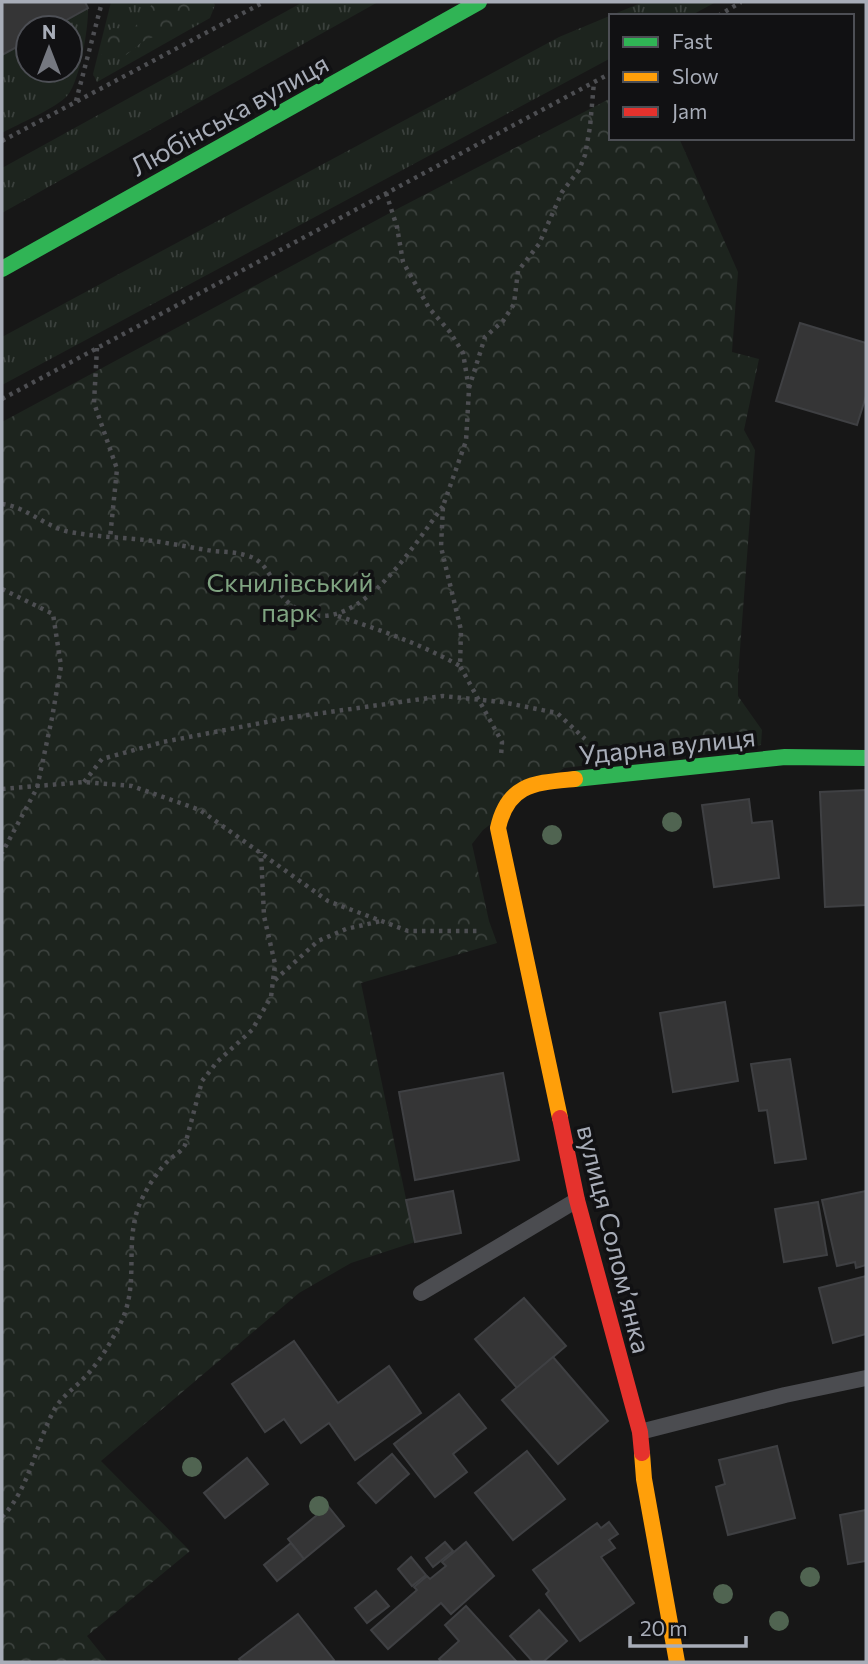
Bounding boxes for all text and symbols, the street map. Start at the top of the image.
north arrow [14,14,84,84]
legend [609,14,854,140]
text: N [42,20,56,43]
text: Fast [672,28,713,53]
street label: Любінська вулиця [125,47,333,181]
text: Slow [672,63,719,88]
text: Jam [672,98,707,123]
park label: Скнилівський парк [207,566,373,627]
street label: Ударна вулиця [577,720,757,770]
street label: вулиця Соломʼянка [572,1122,658,1356]
scale bar [630,1604,746,1648]
text: 20 m [640,1615,688,1640]

